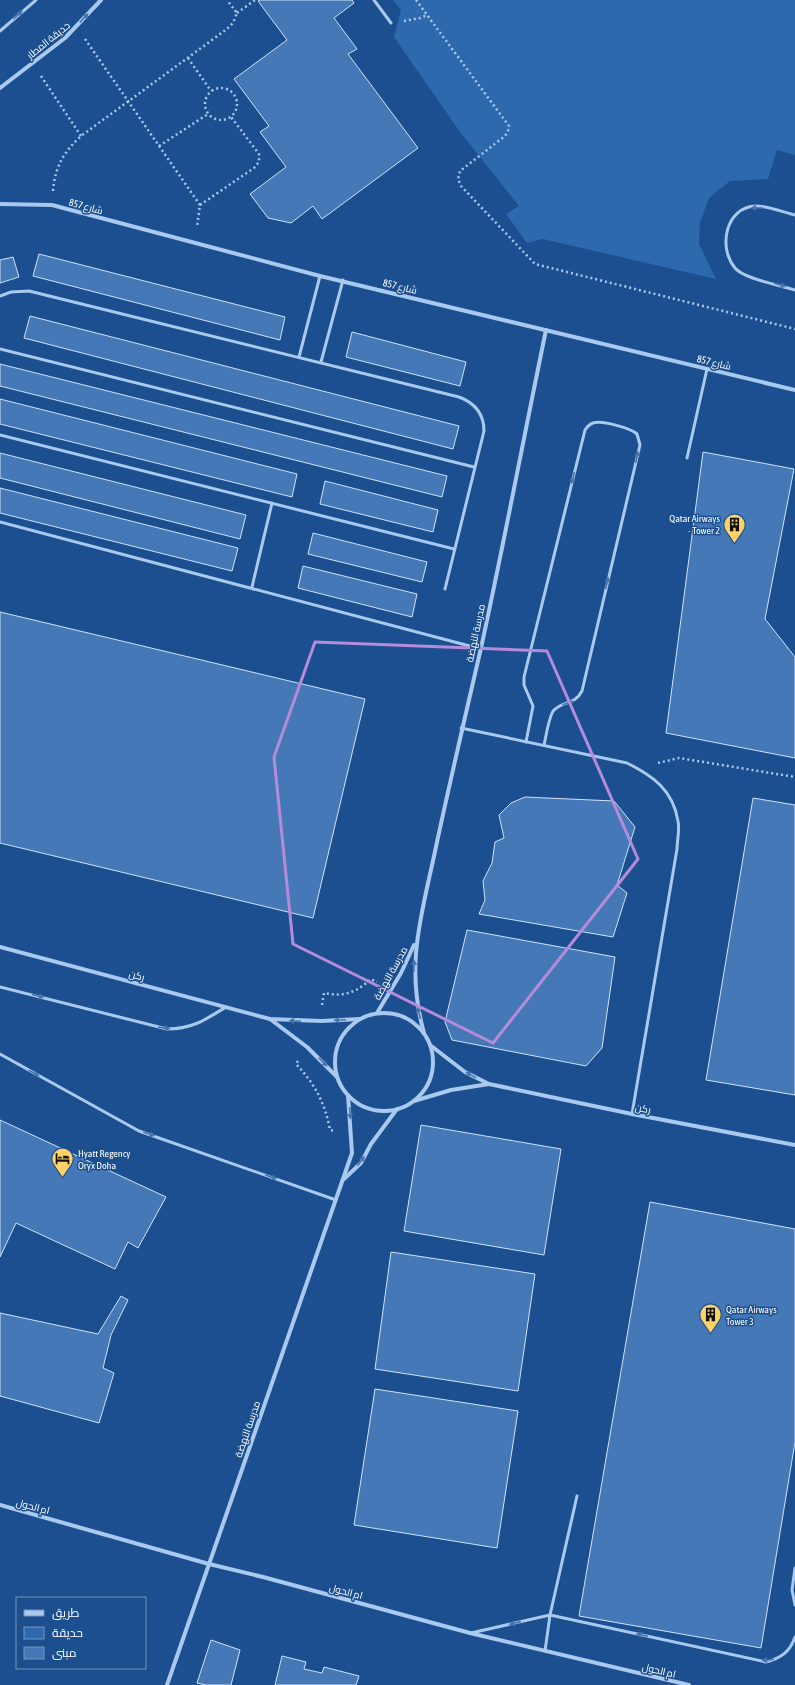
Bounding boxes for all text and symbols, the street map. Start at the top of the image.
one-way arrow [13,11,23,20]
one-way arrow [79,14,88,23]
street label: حديقة المطار [24,20,72,62]
street label: شارع 857 [67,197,104,217]
one-way arrow [750,205,763,211]
street label: شارع 857 [381,277,418,297]
one-way arrow [774,282,786,288]
street label: شارع 857 [695,353,732,373]
one-way arrow [634,451,640,463]
one-way arrow [570,472,576,484]
building icon: Qatar Airways - Tower 2 [722,511,748,544]
place label: Qatar Airways - Tower 2 [669,513,720,536]
one-way arrow [605,577,611,590]
street label: مدرسة النهضة [464,603,488,663]
one-way arrow [562,700,574,706]
street label: مدرسة النهضة [371,945,410,1002]
one-way arrow [411,960,418,972]
street label: ركن [128,968,146,984]
one-way arrow [32,994,44,1000]
one-way arrow [415,1007,421,1019]
one-way arrow [334,1016,346,1023]
one-way arrow [289,1017,301,1024]
one-way arrow [158,1025,170,1031]
one-way arrow [318,1057,328,1067]
one-way arrow [28,1069,40,1076]
one-way arrow [465,1072,477,1078]
street label: ركن [634,1102,652,1116]
one-way arrow [346,1107,353,1119]
one-way arrow [143,1131,155,1137]
hotel icon: Hyatt Regency Oryx Doha [50,1146,76,1179]
place label: Hyatt Regency Oryx Doha [78,1148,130,1171]
one-way arrow [357,1156,365,1166]
one-way arrow [266,1175,278,1181]
building icon: Qatar Airways Tower 3 [698,1302,724,1335]
place label: Qatar Airways Tower 3 [726,1304,777,1327]
street label: مدرسة النهضة [233,1399,263,1459]
street label: ام الحول [14,1497,51,1518]
street label: ام الحول [327,1582,364,1603]
legend [16,1597,146,1669]
text: طريق [52,1606,80,1620]
one-way arrow [508,1620,521,1626]
text: حديقة [52,1626,83,1640]
one-way arrow [635,1631,648,1637]
text: مبنى [52,1646,77,1660]
one-way arrow [762,1657,775,1663]
street label: ام الحول [641,1661,677,1682]

